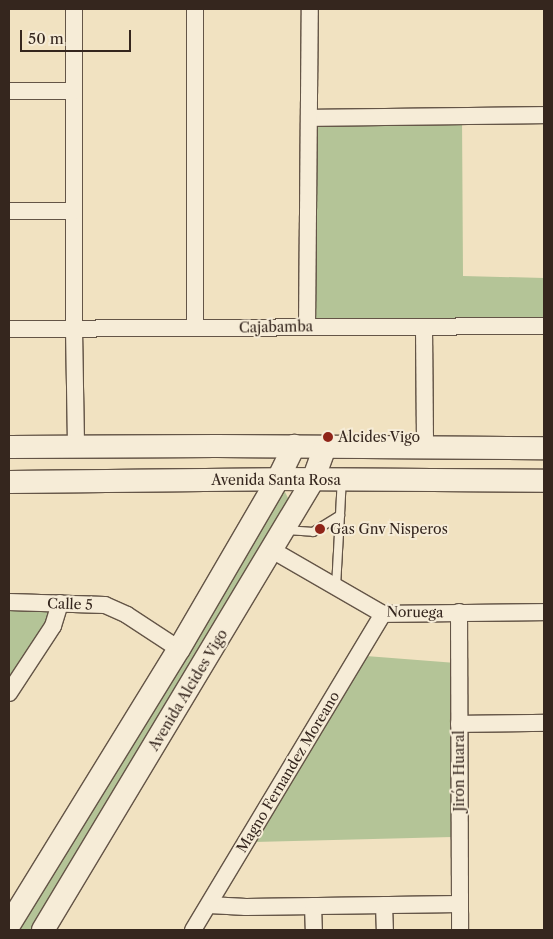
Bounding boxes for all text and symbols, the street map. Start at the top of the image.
scale bar [22,20,134,52]
text: 50 m [28,29,64,48]
street label: Cajabamba [239,318,313,336]
place label: Alcides Vigo [338,429,421,445]
marker: Alcides Vigo [322,431,334,443]
street label: Avenida Santa Rosa [211,472,341,488]
place label: Gas Gnv Nisperos [330,521,448,537]
marker: Gas Gnv Nisperos [314,523,326,535]
street label: Calle 5 [47,595,93,613]
street label: Noruega [386,603,444,621]
street label: Avenida Alcides Vigo [145,626,231,754]
street label: Magno Fernandez Moreano [233,688,343,856]
street label: Jirón Huaral [451,730,467,812]

